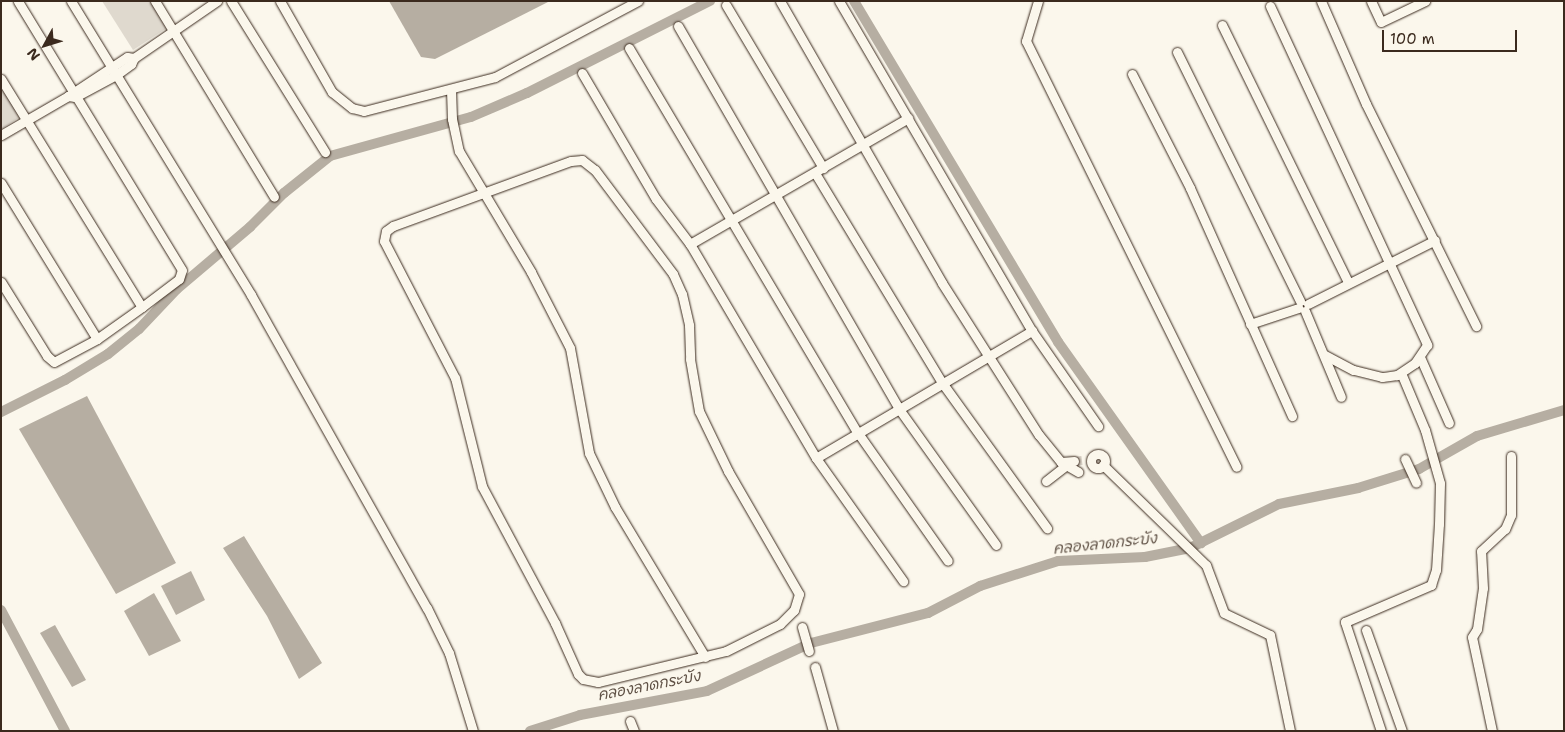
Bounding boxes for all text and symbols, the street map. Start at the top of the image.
north arrow [20,20,70,70]
scale bar [1385,20,1520,52]
text: 100 m [1390,29,1435,49]
text: N [23,44,44,64]
water label: คลองลาดกระบัง [1052,530,1158,558]
water label: คลองลาดกระบัง [596,667,702,705]

